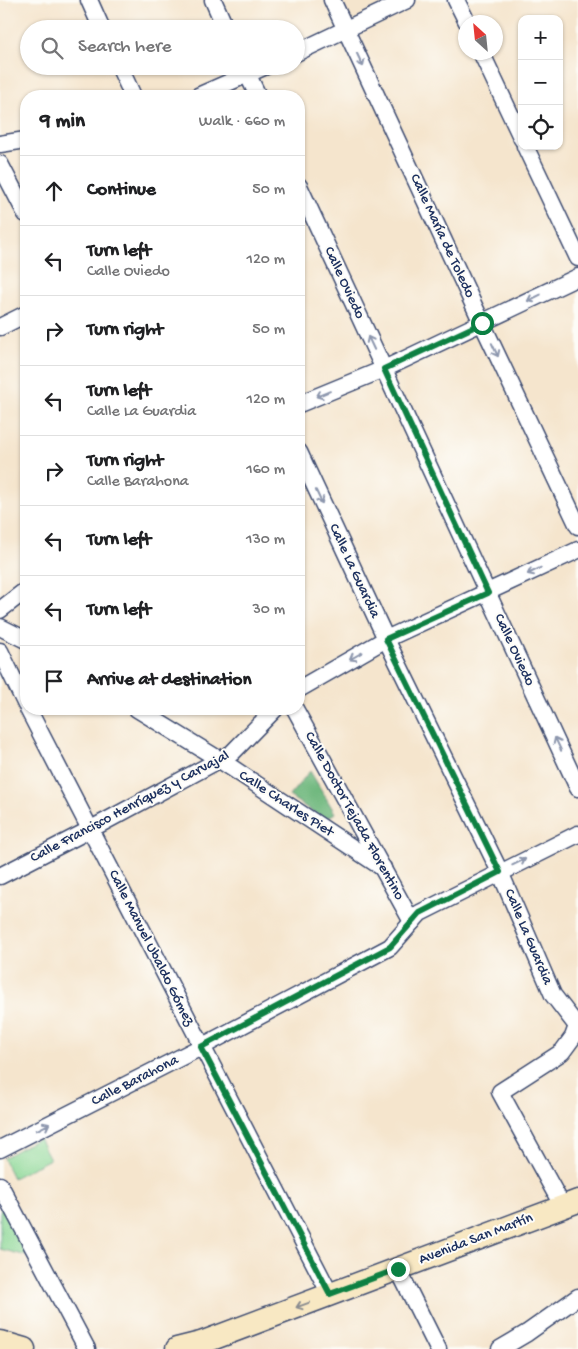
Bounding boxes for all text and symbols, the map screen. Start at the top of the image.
north arrow [458,15,503,60]
map controls [518,15,563,150]
button: + [518,15,563,60]
search box [20,20,305,75]
icon: search [38,34,66,62]
text: Search here [78,36,172,59]
one-way arrow [356,52,366,67]
button: − [518,60,563,105]
button: locate [518,105,563,150]
text: 9 min [40,110,85,135]
text: Walk · 660 m [199,113,285,132]
street label: Calle María de Toledo [405,171,479,301]
icon: ahead [40,177,68,205]
text: Continue [87,179,156,202]
text: 50 m [252,181,285,200]
text: Turn left [87,240,151,263]
street label: Calle Oviedo [319,244,369,322]
icon: left [40,247,68,275]
text: 120 m [246,251,285,270]
text: Calle Oviedo [87,263,170,282]
one-way arrow [527,294,542,303]
route start [471,312,494,335]
icon: right [40,317,68,345]
text: Turn right [87,319,163,342]
text: 50 m [252,321,285,340]
one-way arrow [366,336,376,351]
one-way arrow [490,343,500,358]
text: Turn left [87,380,151,403]
icon: left [40,387,68,415]
text: 120 m [246,391,285,410]
one-way arrow [315,391,330,400]
text: Calle La Guardia [87,403,196,422]
text: Turn right [87,450,163,473]
icon: right [40,457,68,485]
text: 160 m [246,461,285,480]
text: Calle Barahona [87,473,189,492]
one-way arrow [315,489,325,504]
street label: Calle La Guardia [324,521,384,622]
icon: left [40,527,68,555]
text: Turn left [87,529,151,552]
text: 130 m [246,531,285,550]
one-way arrow [527,566,542,576]
icon: left [40,597,68,625]
text: Turn left [87,599,151,622]
text: 30 m [252,601,285,620]
street label: Calle Oviedo [489,611,539,689]
one-way arrow [349,652,364,662]
icon: arrive [40,667,68,695]
text: Arrive at destination [87,669,251,692]
street label: Calle Doctor Tejada Florentino [300,729,408,904]
one-way arrow [552,737,562,752]
street label: Calle Francisco Henríquez y Carvajal [27,747,233,867]
street label: Calle Charles Piet [235,767,338,842]
one-way arrow [511,857,526,867]
street label: Calle Manuel Ubaldo Gómez [104,867,198,1029]
street label: Calle La Guardia [500,886,557,988]
street label: Calle Barahona [88,1051,182,1111]
one-way arrow [36,1122,51,1132]
street label: Avenida San Martín [416,1209,536,1269]
route end [387,1258,410,1281]
one-way arrow [296,1301,311,1310]

